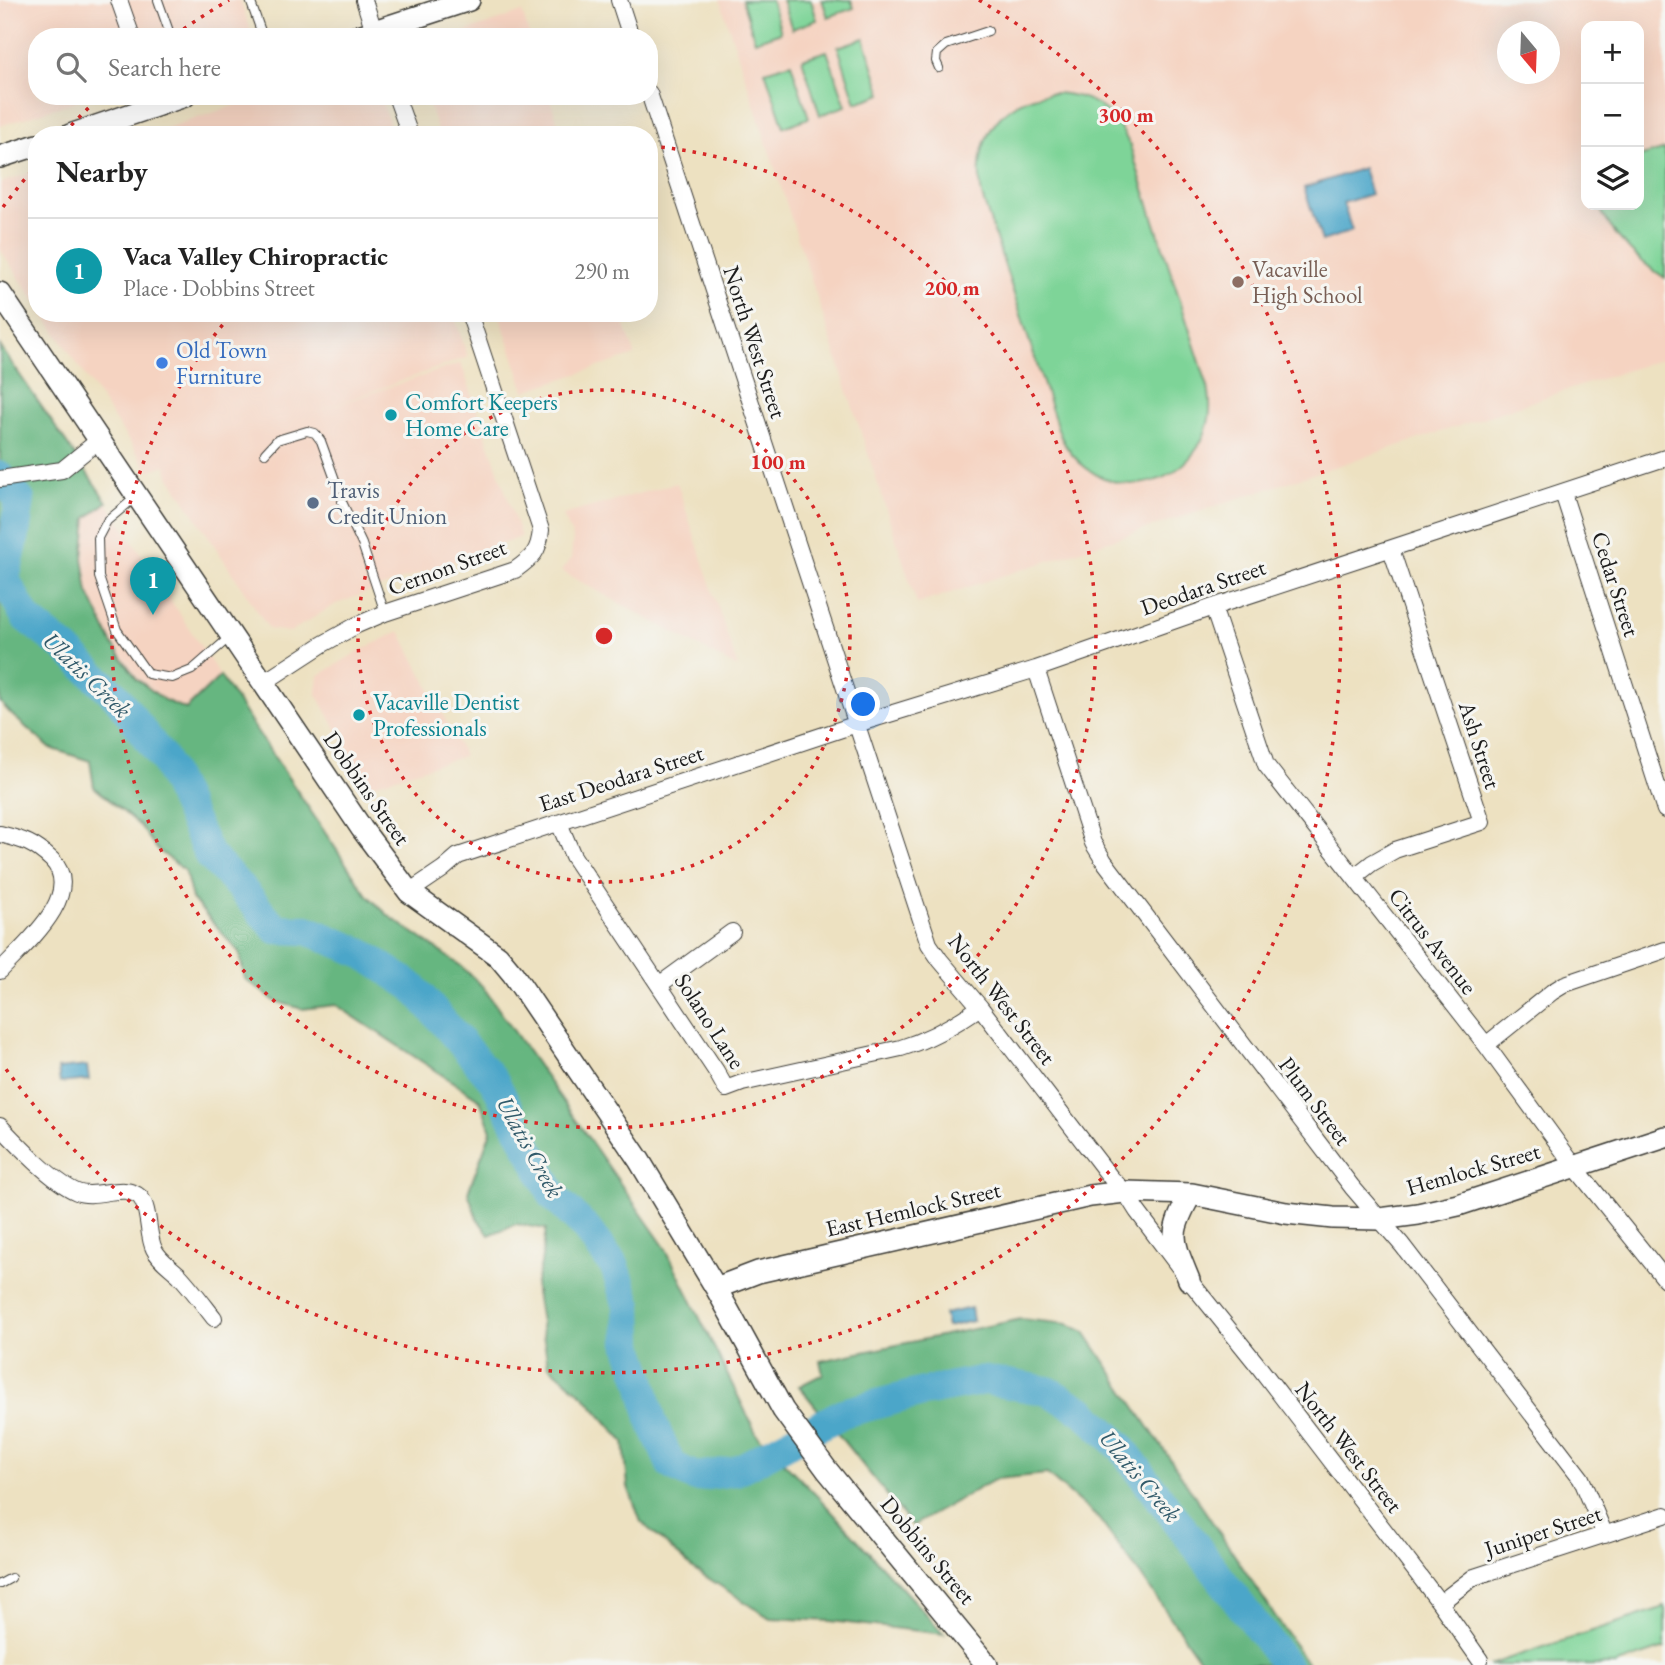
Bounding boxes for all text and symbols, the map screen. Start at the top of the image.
north arrow [1497,21,1560,84]
map controls [1581,21,1644,210]
button: + [1581,21,1644,84]
search box [28,28,658,105]
icon: search [52,48,90,86]
text: Search here [108,50,221,84]
button: − [1581,84,1644,147]
text: 300 m [1098,101,1154,128]
button: layers [1581,147,1644,210]
text: Nearby [56,152,148,191]
text: Vaca Valley Chiropractic [123,239,388,273]
place label: Vacaville High School [1252,254,1363,310]
text: 1 [73,256,85,286]
text: 290 m [574,256,630,286]
street label: North West Street [716,262,794,423]
text: Place · Dobbins Street [123,273,315,303]
text: 200 m [924,274,980,301]
marker: Vacaville High School [1230,274,1246,290]
place label: Old Town Furniture [176,335,267,391]
marker: Old Town Furniture [154,355,170,371]
place label: Comfort Keepers Home Care [405,387,558,443]
marker: Comfort Keepers Home Care [383,407,399,423]
text: 100 m [750,448,806,475]
place label: Travis Credit Union [327,475,447,531]
marker: Travis Credit Union [305,495,321,511]
street label: Cedar Street [1585,528,1647,641]
street label: Cernon Street [384,531,511,602]
street label: Deodara Street [1137,551,1270,622]
pin: 1 [130,557,176,615]
centre of rings [592,624,616,648]
water label: Ulatis Creek [36,625,138,725]
place label: Vacaville Dentist Professionals [373,687,520,743]
your location [846,687,880,721]
street label: Ash Street [1451,696,1508,793]
marker: Vacaville Dentist Professionals [351,707,367,723]
street label: Dobbins Street [317,725,418,852]
street label: East Deodara Street [535,737,708,819]
street label: Citrus Avenue [1382,882,1484,1000]
street label: North West Street [941,927,1063,1071]
street label: Solano Lane [668,967,752,1075]
street label: Plum Street [1272,1051,1359,1152]
water label: Ulatis Creek [490,1090,571,1203]
street label: Hemlock Street [1403,1135,1544,1202]
street label: East Hemlock Street [823,1174,1004,1244]
street label: North West Street [1288,1375,1410,1519]
water label: Ulatis Creek [1093,1423,1188,1529]
street label: Dobbins Street [874,1490,983,1611]
street label: Juniper Street [1479,1498,1606,1565]

